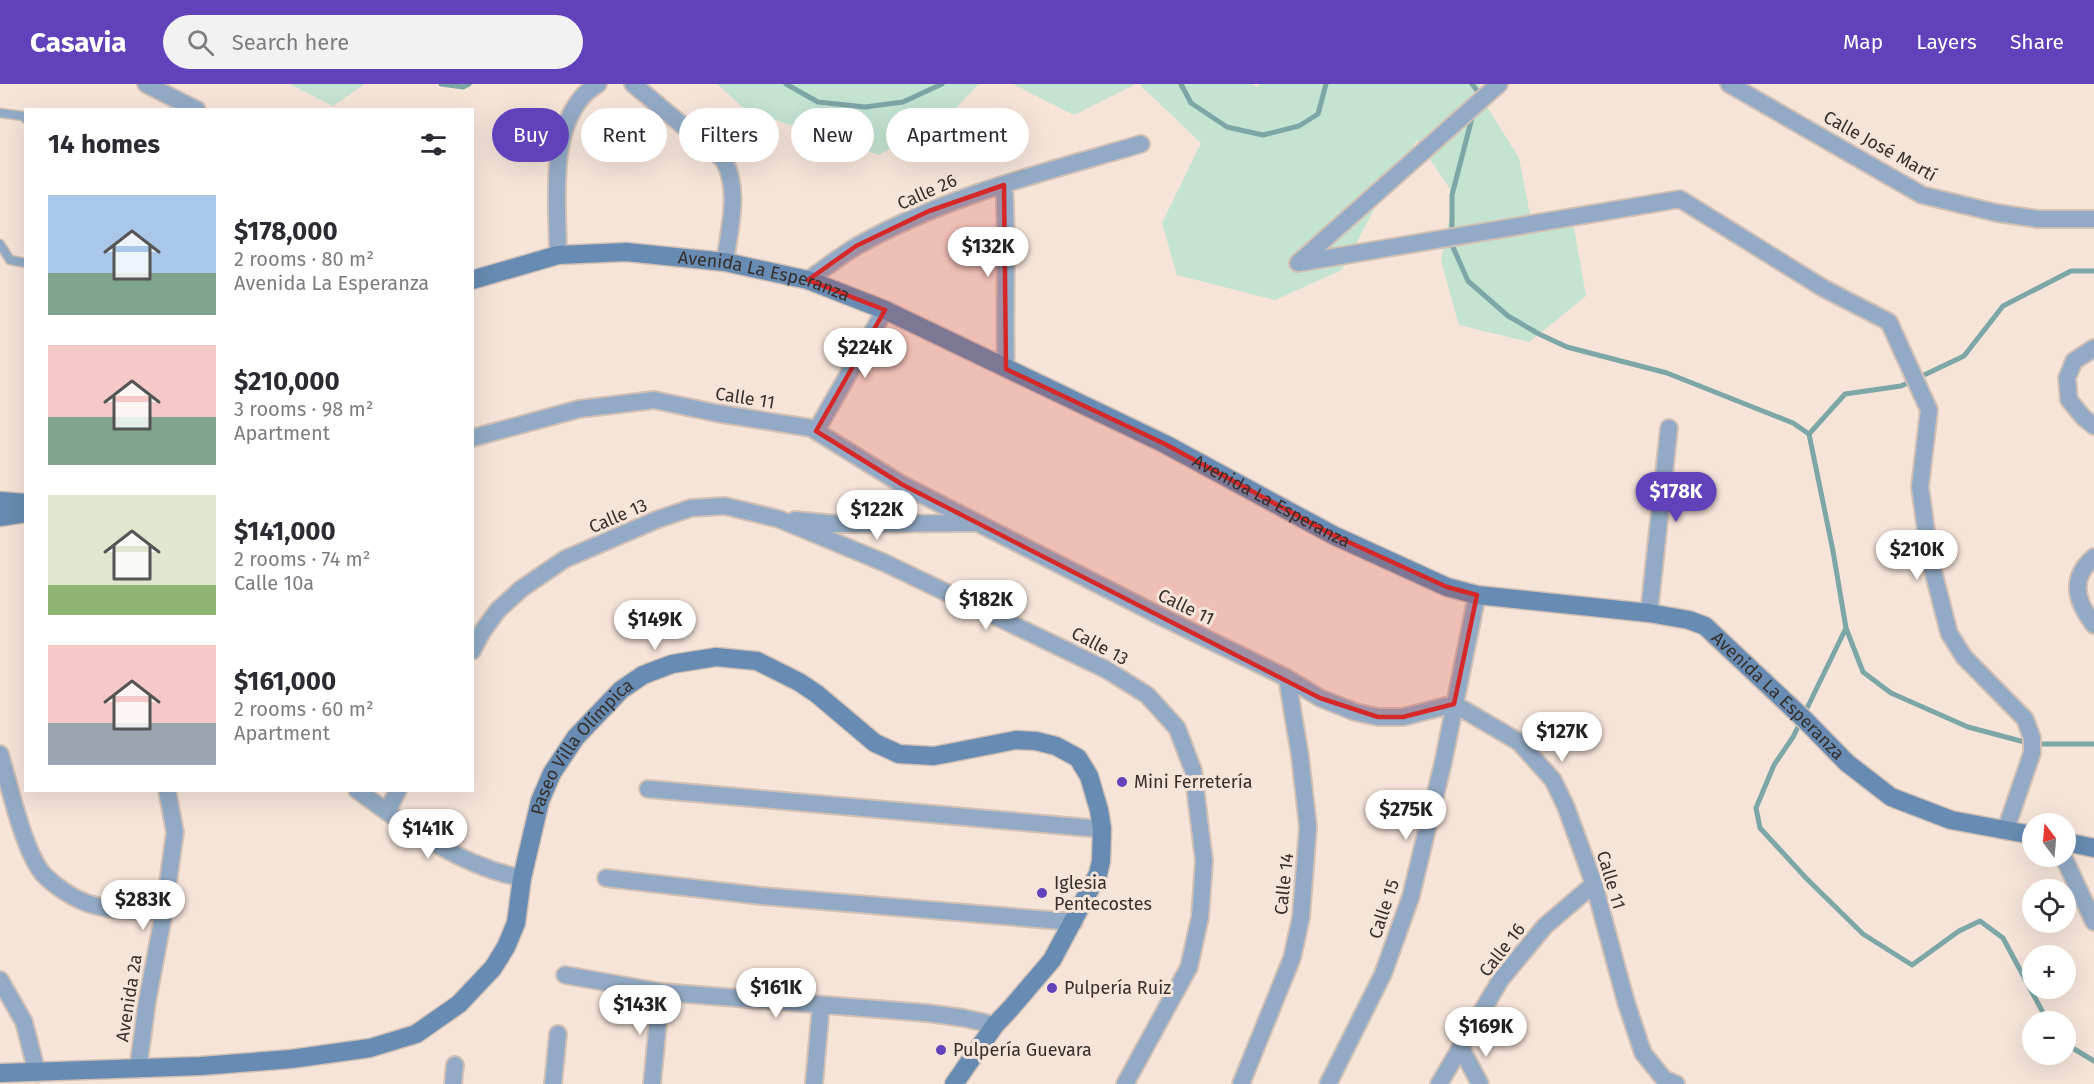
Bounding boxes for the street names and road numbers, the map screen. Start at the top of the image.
street label: Calle José Martí [1820,106,1940,186]
street label: Calle 26 [894,169,960,215]
street label: Avenida La Esperanza [677,246,853,306]
street label: Calle 11 [714,382,776,414]
street label: Avenida La Esperanza [1189,450,1354,552]
street label: Calle 13 [585,494,651,538]
street label: Calle 11 [1154,584,1218,630]
street label: Calle 13 [1068,622,1132,670]
street label: Avenida La Esperanza [1707,627,1849,765]
street label: Paseo Villa Olímpica [526,674,637,817]
street label: Calle 11 [1592,848,1630,912]
street label: Calle 14 [1270,852,1298,916]
street label: Calle 15 [1364,876,1404,942]
street label: Calle 16 [1474,919,1530,981]
street label: Avenida 2a [111,953,147,1043]

